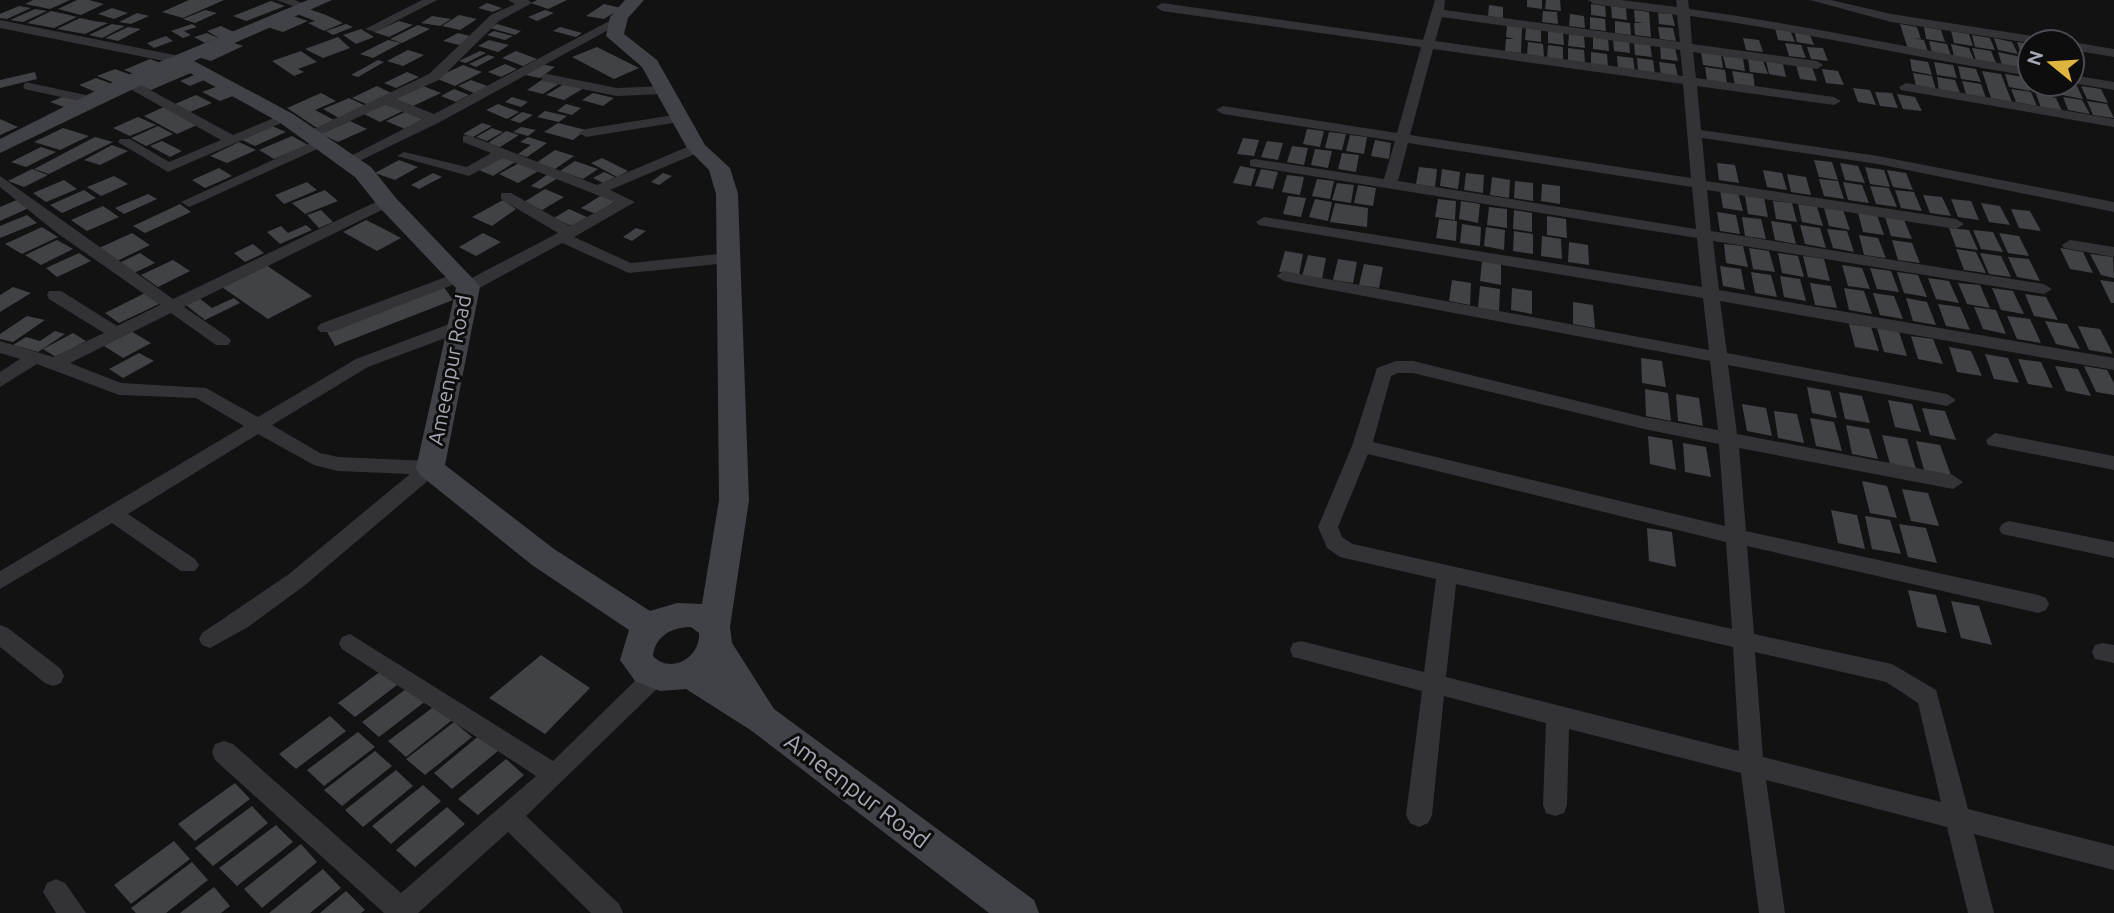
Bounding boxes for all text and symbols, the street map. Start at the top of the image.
north arrow [2016,28,2086,98]
text: N [2022,48,2047,68]
street label: Ameenpur Road [423,293,475,447]
street label: Ameenpur Road [780,727,935,854]

